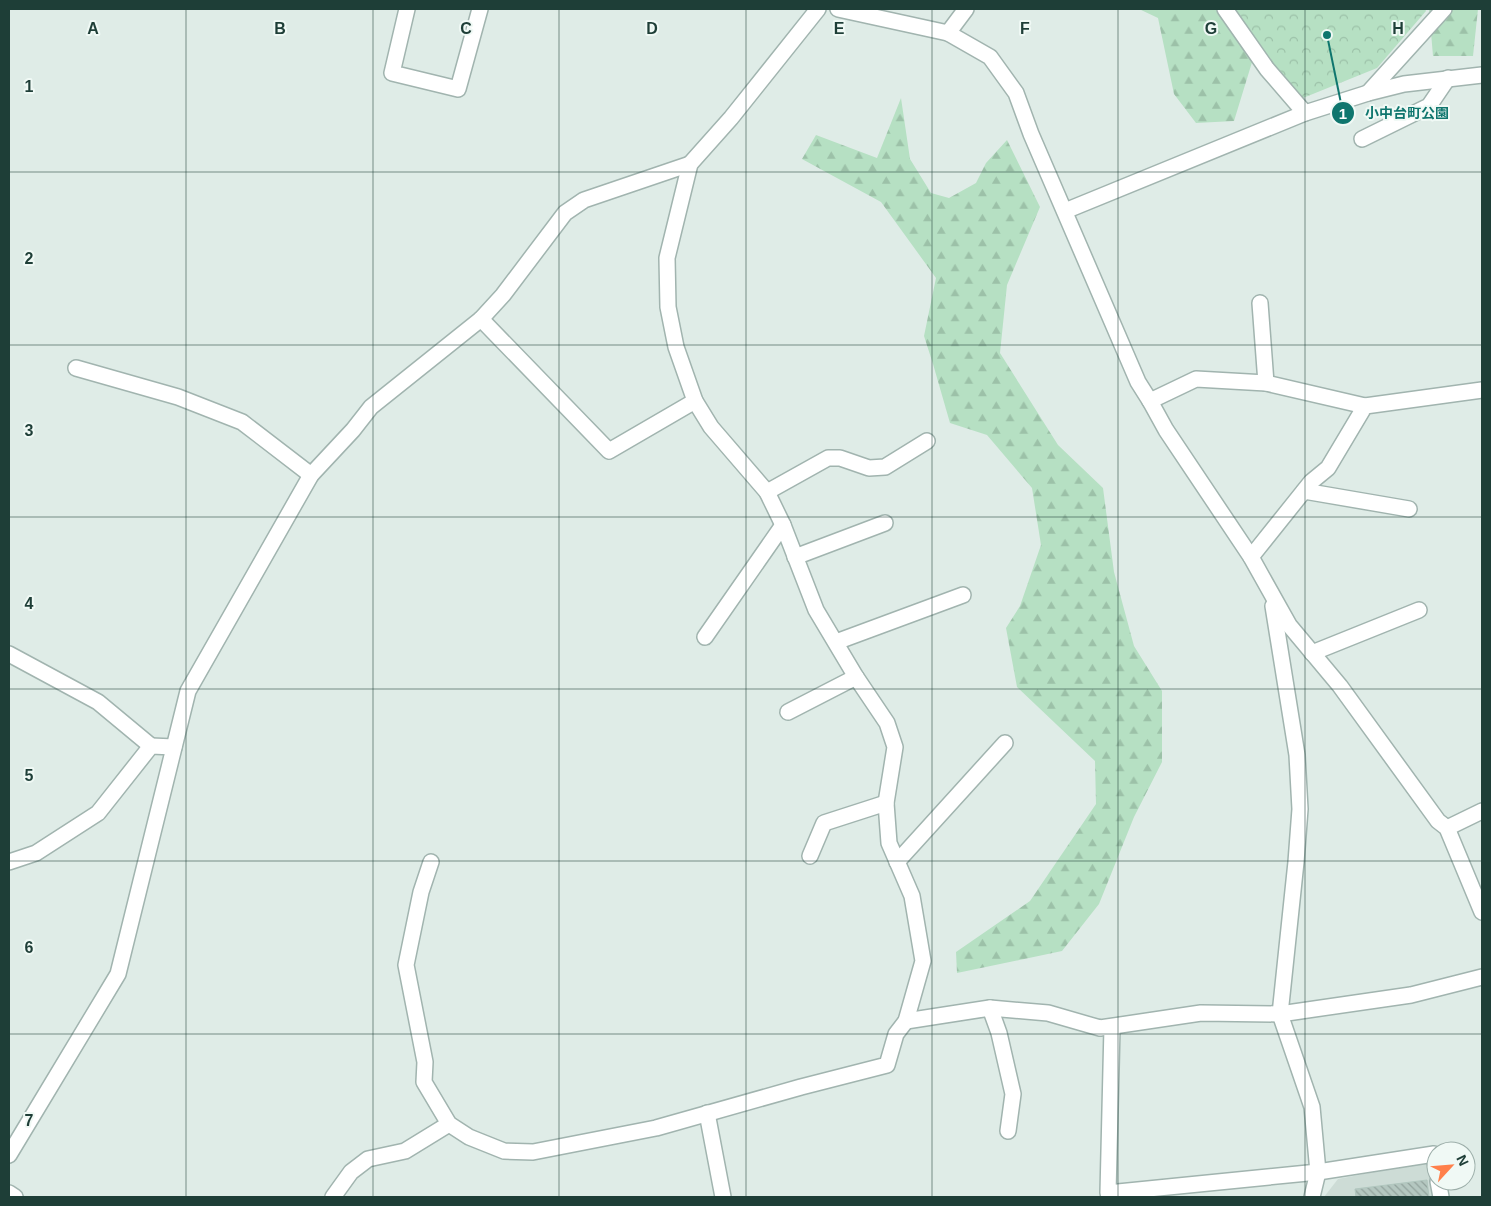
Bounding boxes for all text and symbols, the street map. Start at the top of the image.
text: A [87,20,99,37]
text: B [274,20,286,37]
text: C [460,20,472,37]
text: D [646,20,658,37]
text: E [834,20,845,37]
text: F [1020,20,1030,37]
text: G [1205,20,1217,37]
text: H [1392,20,1404,37]
text: 1 [25,78,34,95]
callout: 小中台町公園 [1330,99,1459,128]
text: 1 [1339,105,1347,122]
text: 小中台町公園 [1365,105,1449,121]
text: 2 [25,250,34,267]
text: 3 [25,422,34,439]
text: 4 [25,595,34,612]
text: 5 [25,767,34,784]
text: 6 [25,939,34,956]
text: 7 [25,1112,34,1129]
north arrow [1426,1141,1476,1191]
text: N [1453,1152,1472,1168]

